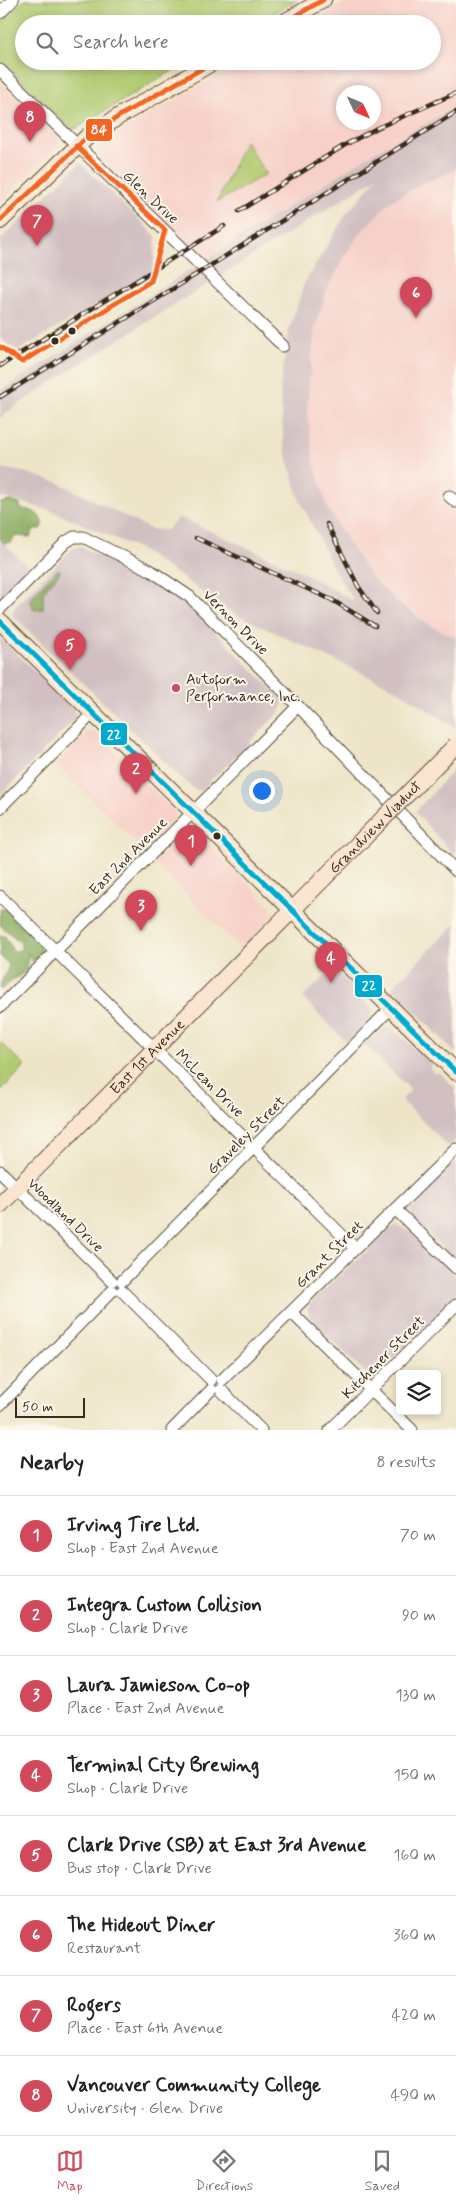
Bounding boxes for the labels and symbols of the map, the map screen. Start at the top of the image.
north arrow [336,85,381,130]
pin: 8 [14,101,46,142]
line badge: 84 [85,118,113,142]
text: 84 [91,121,108,139]
street label: Glen Drive [118,167,183,229]
pin: 7 [21,205,53,246]
pin: 6 [400,277,432,318]
unlabelled marker [67,326,77,336]
unlabelled marker [50,336,60,346]
street label: Vernon Drive [198,586,273,660]
pin: 5 [54,629,86,670]
place label: Autoform Performance, Inc. [186,670,300,709]
marker: Autoform Performance, Inc. [170,682,182,694]
line badge: 22 [100,722,128,746]
text: 22 [107,726,121,744]
pin: 2 [120,753,152,794]
street label: Grandview Viaduct [325,777,426,879]
your location [249,778,275,804]
street label: East 2nd Avenue [85,813,172,900]
pin: 1 [175,825,207,866]
unlabelled marker [212,831,222,841]
pin: 3 [125,890,157,931]
pin: 4 [315,942,347,983]
line badge: 22 [354,974,383,998]
text: 22 [362,977,376,995]
street label: East 1st Avenue [106,1015,190,1099]
street label: McLean Drive [171,1045,248,1123]
street label: Graveley Street [203,1092,290,1179]
street label: Woodland Drive [23,1174,108,1257]
street label: Grant Street [291,1216,368,1293]
street label: Kitchener Street [338,1312,430,1404]
scale bar [15,1395,85,1418]

